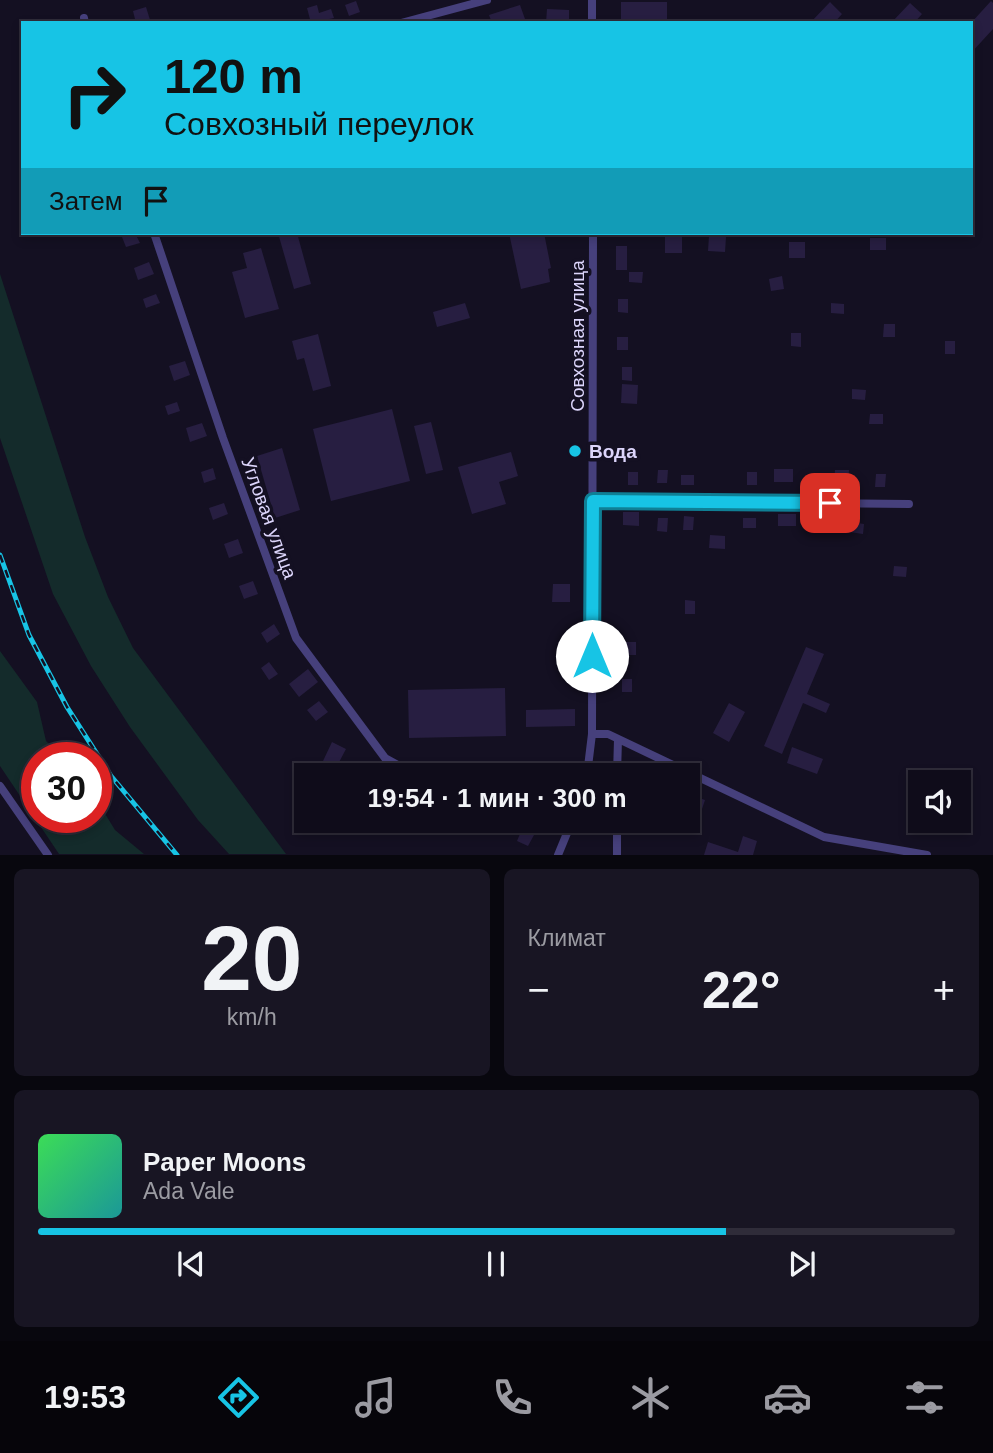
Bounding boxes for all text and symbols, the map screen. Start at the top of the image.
icon: right [49,49,140,140]
text: 120 m [164,49,303,103]
text: Совхозный переулок [164,106,474,142]
icon: arrive [137,182,175,220]
text: Затем [49,186,123,216]
street label: Совхозная улица [567,260,588,412]
place label: Вода [589,441,637,462]
marker: Вода [567,443,583,459]
street label: Угловая улица [237,454,301,582]
pin [800,473,860,533]
icon: arrive [811,484,849,522]
position arrow [555,619,629,693]
speed limit sign: 30 [21,742,112,833]
map controls [908,770,971,833]
button: sound [908,770,971,833]
text: 19:54 · 1 мин · 300 m [367,783,627,813]
text: 20 [201,908,302,1009]
text: Климат [528,925,606,951]
text: 22° [702,961,781,1019]
text: − [528,969,550,1011]
text: + [933,969,955,1011]
text: km/h [227,1004,277,1030]
text: Paper Moons [143,1147,306,1177]
text: Ada Vale [143,1178,235,1204]
icon: previous [172,1245,210,1283]
icon: pause [477,1245,515,1283]
icon: next [783,1245,821,1283]
icon: directions [214,1373,263,1422]
icon: music [351,1373,400,1422]
icon: phone [488,1373,537,1422]
icon: climate [626,1373,675,1422]
icon: car [763,1373,812,1422]
icon: filters [900,1373,949,1422]
text: 19:53 [44,1379,126,1415]

